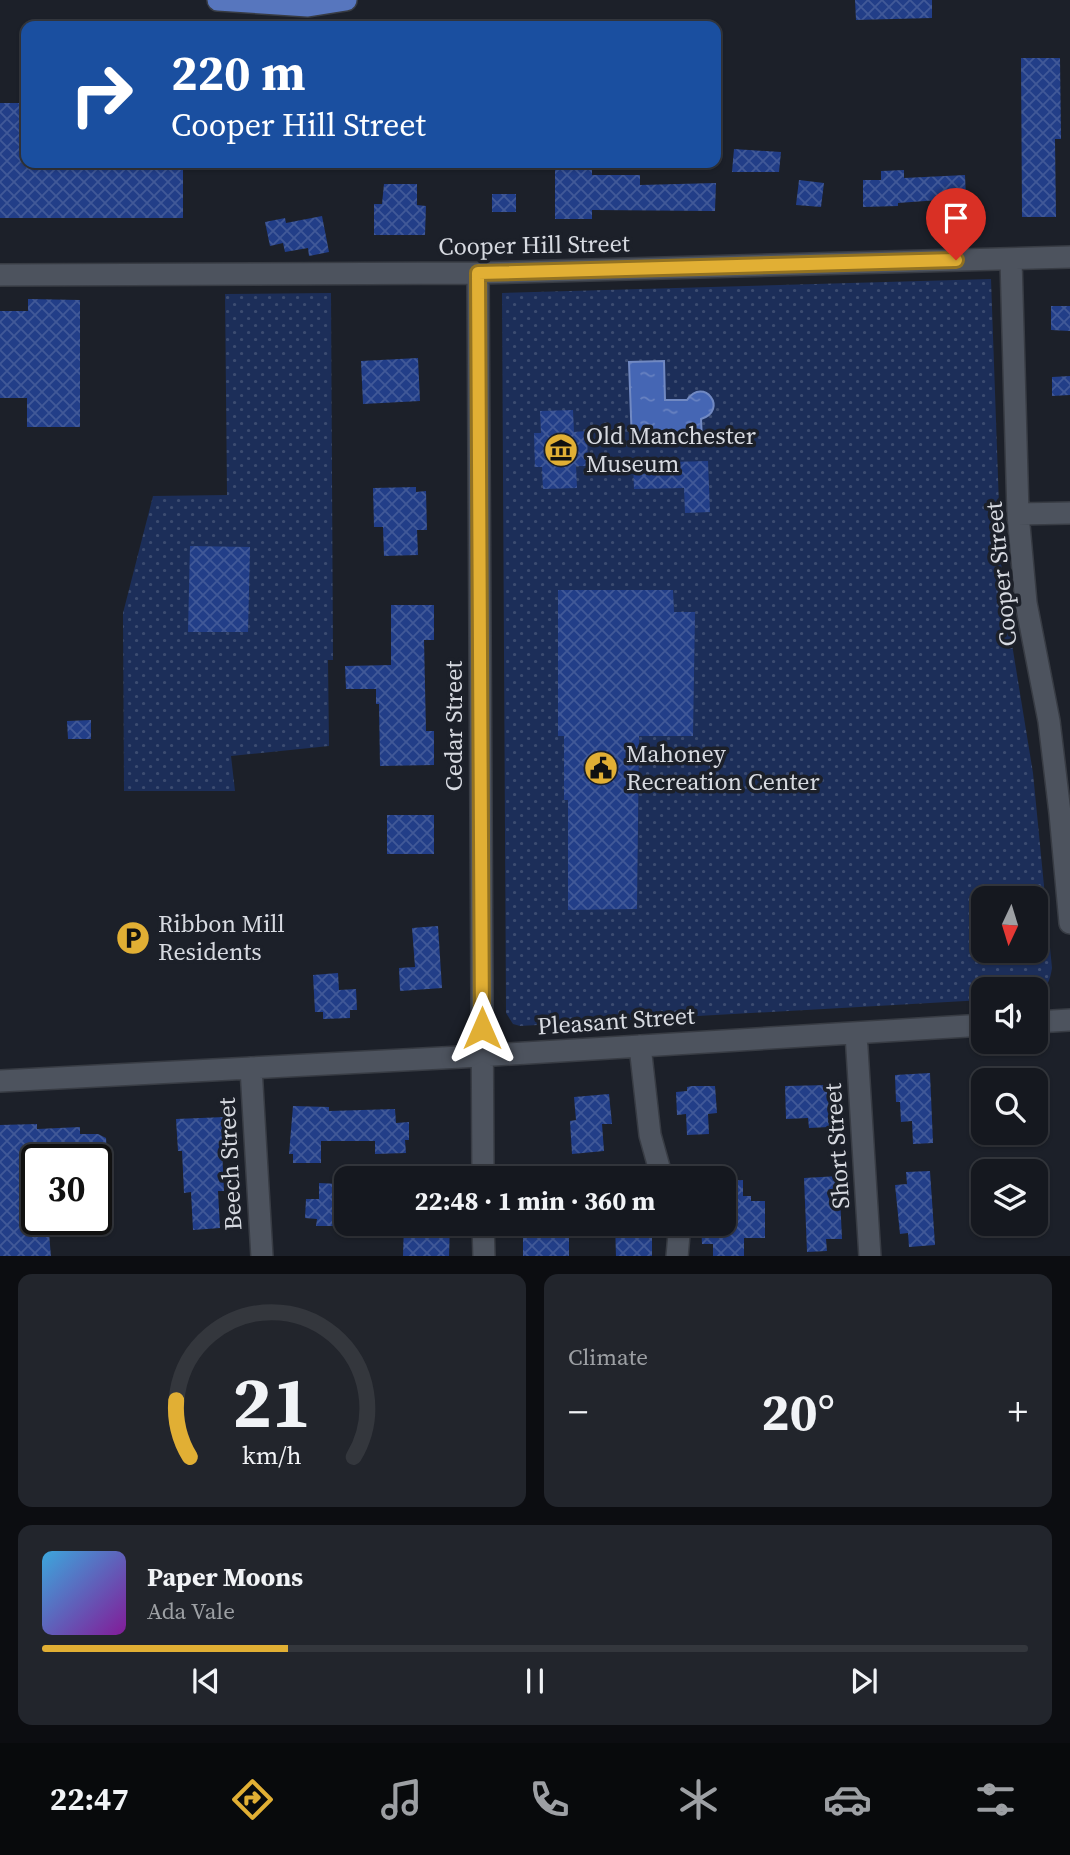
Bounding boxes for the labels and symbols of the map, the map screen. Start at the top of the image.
pin [926,188,986,260]
street label: Cooper Hill Street [438,226,630,263]
place label: Old Manchester Museum [586,419,756,480]
museum icon: Old Manchester Museum [542,431,580,469]
street label: Cooper Street [976,500,1025,648]
street label: Cedar Street [437,660,470,791]
place label: Mahoney Recreation Center [626,737,820,798]
public building icon: Mahoney Recreation Center [582,749,620,787]
north arrow [971,886,1048,962]
place label: Ribbon Mill Residents [158,907,285,968]
parking icon: Ribbon Mill Residents [114,919,152,957]
position arrow [445,991,519,1065]
street label: Pleasant Street [536,999,696,1042]
street label: Short Street [816,1082,857,1210]
street label: Beech Street [210,1097,249,1231]
speed limit sign: 30 [21,1144,112,1235]

